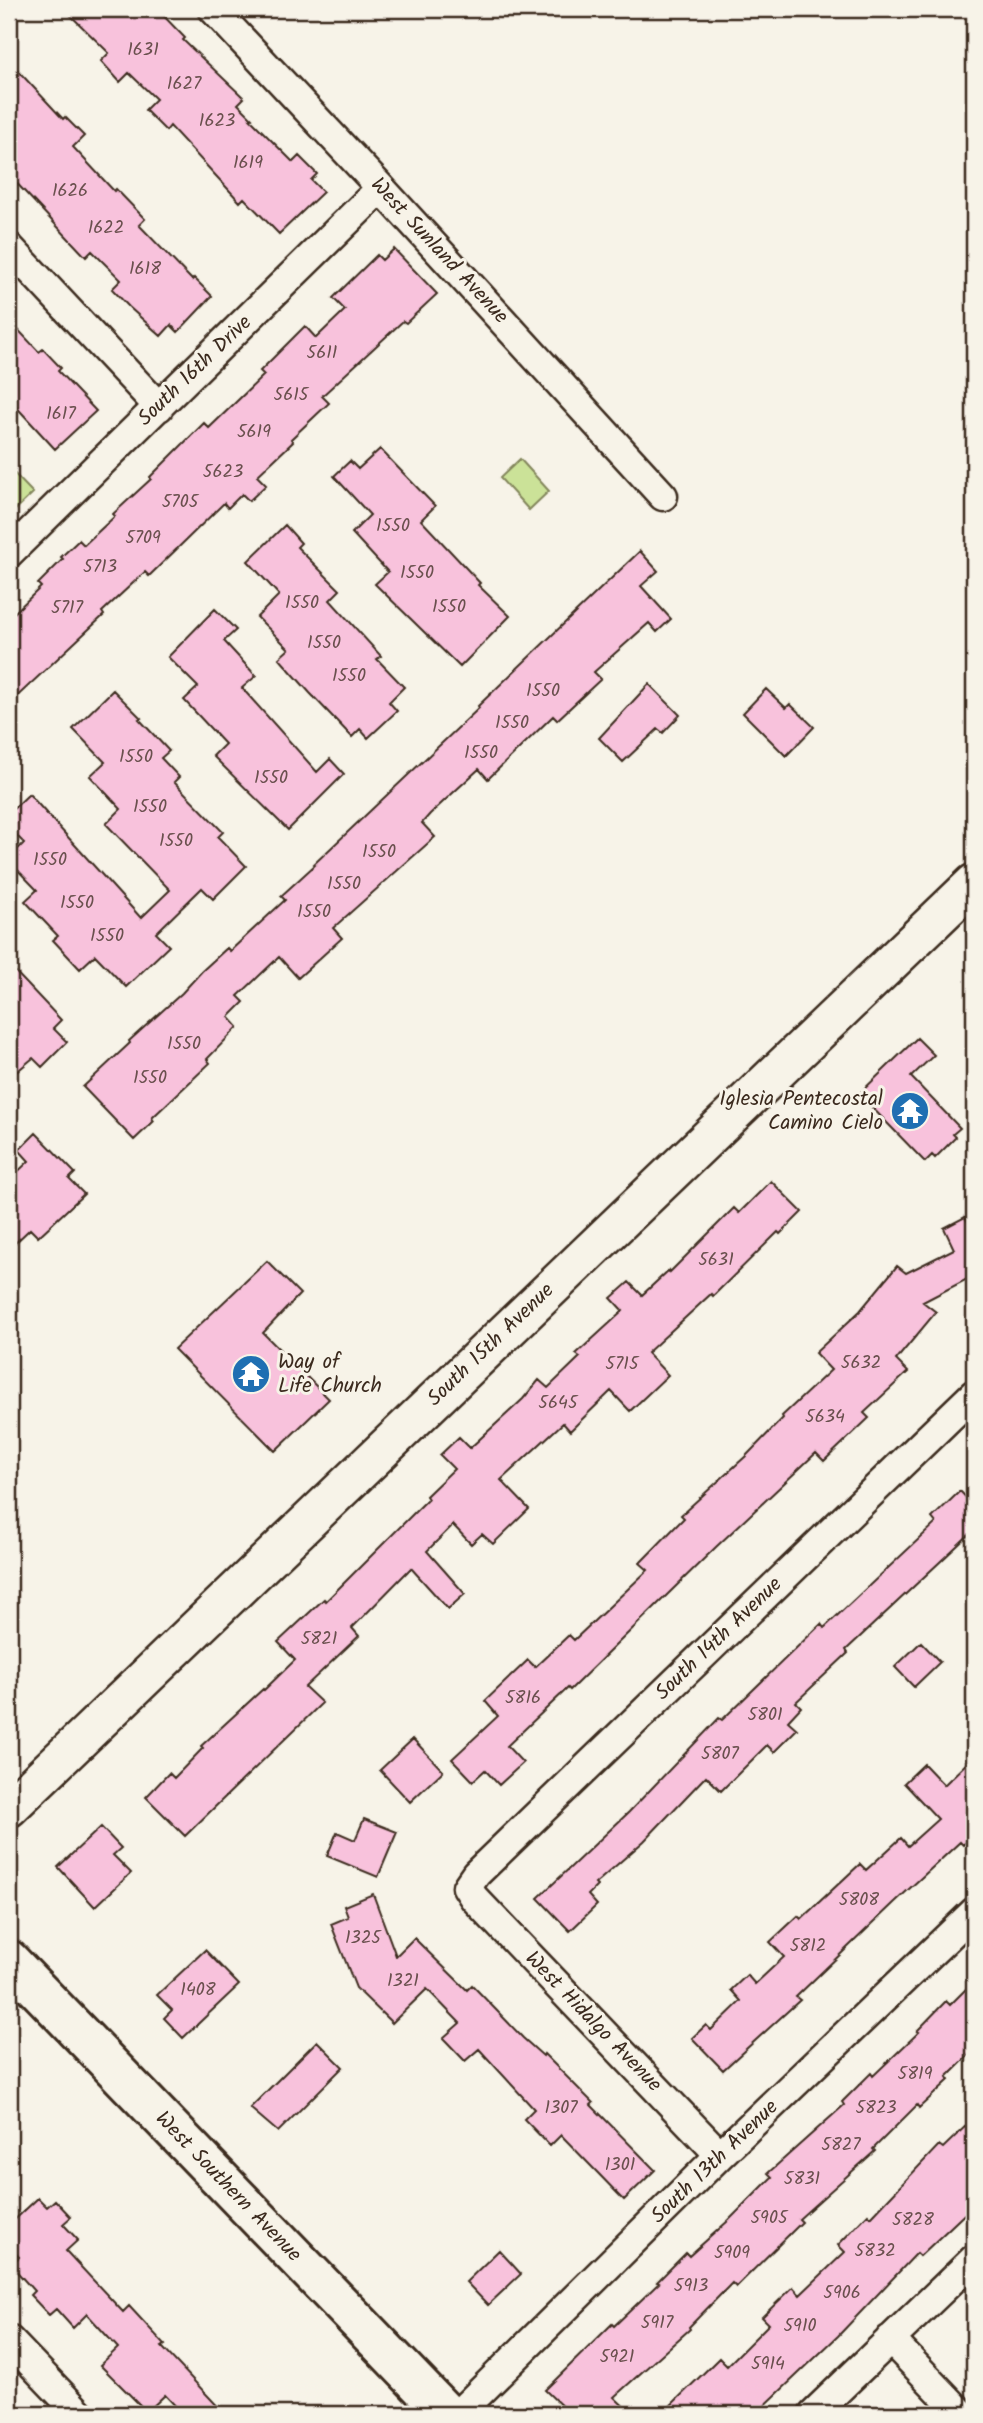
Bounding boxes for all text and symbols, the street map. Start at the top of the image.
house number: 1631 [127,36,159,65]
house number: 1627 [167,70,202,99]
house number: 1623 [199,107,235,136]
house number: 1619 [233,149,263,178]
street label: West Sunland Avenue [362,170,516,332]
house number: 1626 [52,177,88,206]
house number: 1622 [88,214,124,243]
house number: 1618 [129,255,161,284]
street label: South 16th Drive [130,307,260,434]
house number: 5611 [307,339,337,368]
house number: 5615 [274,381,310,410]
house number: 1617 [46,400,76,429]
house number: 5619 [237,418,271,447]
house number: 5623 [203,458,243,487]
house number: 5705 [162,488,200,517]
house number: 1550 [376,512,410,541]
house number: 5709 [125,524,161,553]
house number: 5713 [83,553,117,582]
house number: 1550 [400,559,434,588]
house number: 1550 [285,589,319,618]
house number: 1550 [432,593,466,622]
house number: 5717 [51,594,84,623]
house number: 1550 [307,629,341,658]
house number: 1550 [332,662,366,691]
house number: 1550 [526,677,560,706]
house number: 1550 [495,709,529,738]
house number: 1550 [464,739,498,768]
house number: 1550 [119,743,153,772]
house number: 1550 [254,764,288,793]
house number: 1550 [133,793,167,822]
house number: 1550 [159,827,193,856]
house number: 1550 [362,838,396,867]
house number: 1550 [33,846,67,875]
house number: 1550 [327,870,361,899]
house number: 1550 [60,889,94,918]
house number: 1550 [297,898,331,927]
house number: 1550 [90,922,124,951]
house number: 1550 [167,1030,201,1059]
house number: 1550 [133,1064,167,1093]
place label: Iglesia Pentecostal Camino Cielo [719,1083,883,1140]
temple icon: Iglesia Pentecostal Camino Cielo [889,1090,931,1132]
house number: 5631 [698,1246,734,1275]
street label: South 15th Avenue [420,1275,563,1415]
place label: Way of Life Church [278,1346,382,1403]
house number: 5632 [841,1349,881,1378]
house number: 5715 [605,1350,640,1379]
temple icon: Way of Life Church [230,1353,272,1395]
house number: 5645 [538,1389,579,1418]
house number: 5634 [805,1403,845,1432]
street label: South 14th Avenue [648,1569,791,1709]
house number: 5821 [301,1625,337,1654]
house number: 5816 [505,1684,541,1713]
house number: 5801 [747,1701,783,1730]
house number: 5807 [701,1740,740,1769]
house number: 5808 [839,1886,879,1915]
house number: 1325 [345,1924,382,1953]
house number: 5812 [790,1932,826,1961]
street label: West Hidalgo Avenue [517,1944,670,2101]
house number: 1321 [387,1967,419,1996]
house number: 1408 [180,1976,216,2005]
house number: 5819 [898,2060,933,2089]
street label: South 13th Avenue [644,2092,787,2232]
house number: 1307 [544,2094,578,2123]
house number: 5823 [855,2094,897,2123]
street label: West Southern Avenue [147,2104,309,2271]
house number: 5827 [821,2131,861,2160]
house number: 1301 [605,2151,635,2180]
house number: 5831 [784,2165,820,2194]
house number: 5905 [750,2204,789,2233]
house number: 5828 [892,2206,934,2235]
house number: 5832 [854,2237,896,2266]
house number: 5909 [714,2239,750,2268]
house number: 5913 [674,2272,708,2301]
house number: 5906 [823,2279,861,2308]
house number: 5917 [641,2309,674,2338]
house number: 5910 [783,2312,817,2341]
house number: 5921 [600,2343,634,2372]
house number: 5914 [751,2350,785,2379]

